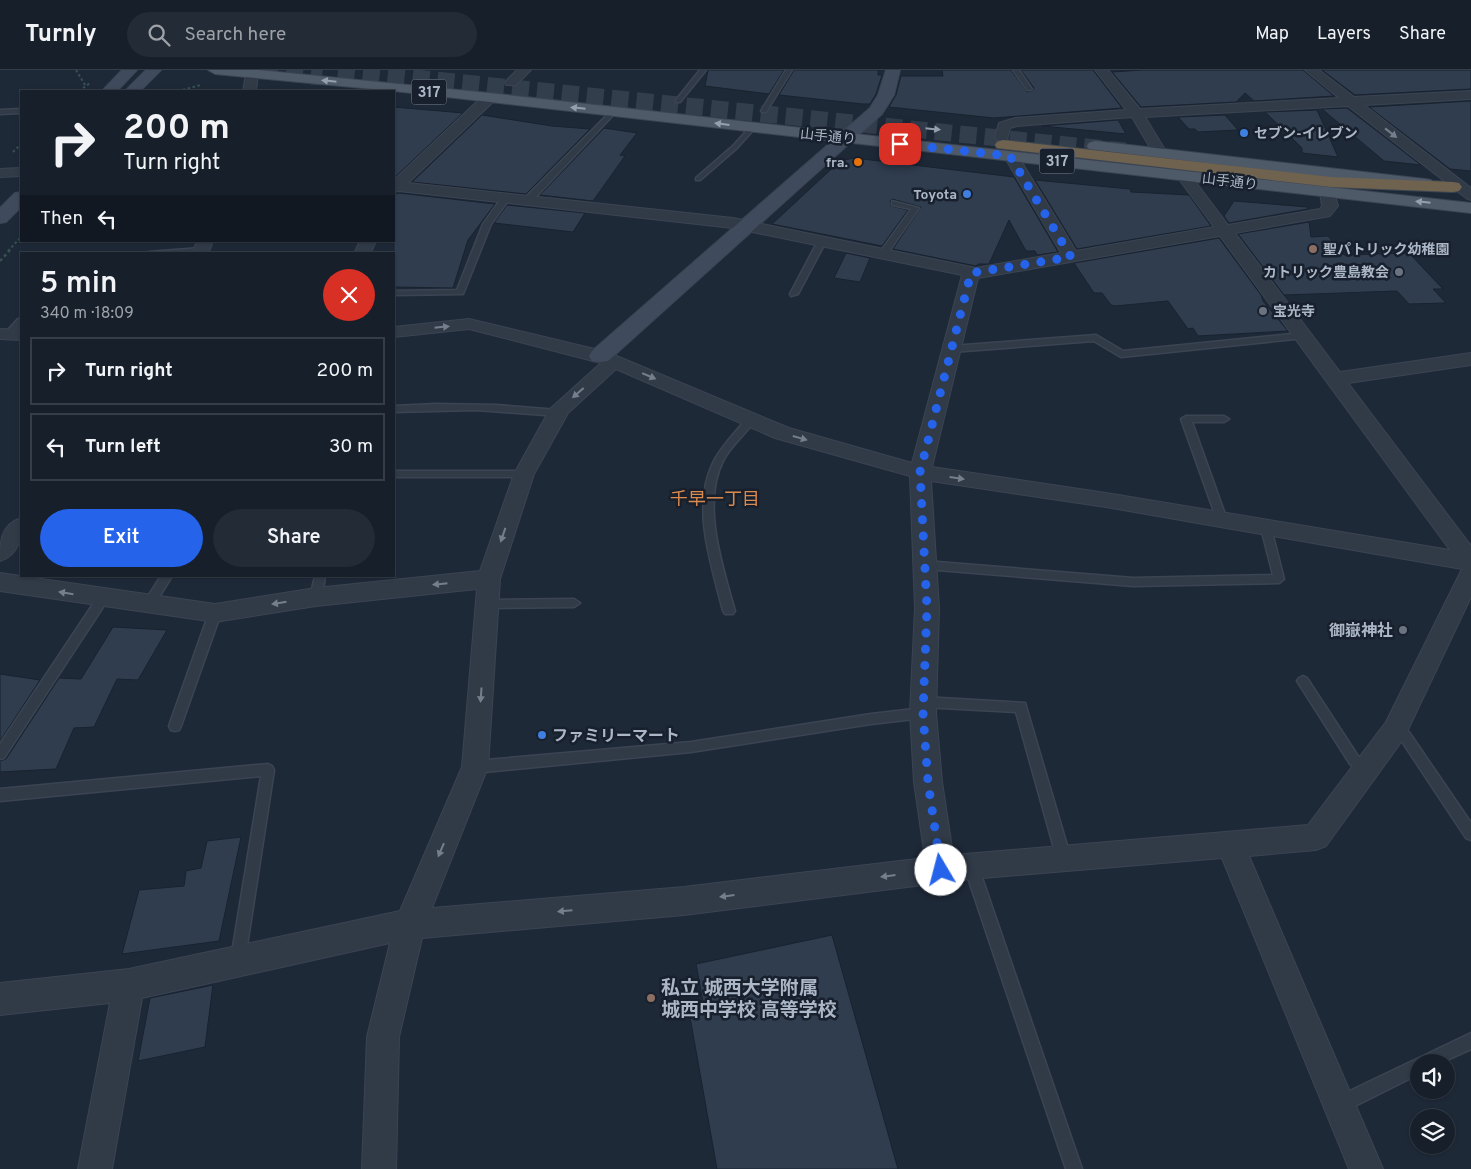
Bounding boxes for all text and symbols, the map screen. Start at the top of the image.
search box [127,12,477,57]
text: Turnly [25,20,97,50]
icon: search [145,21,173,49]
text: Search here [185,23,286,47]
text: Map [1255,23,1289,46]
text: Layers [1317,23,1371,46]
text: Share [1399,23,1446,46]
one-way arrow [321,77,337,85]
road number: 317 [412,80,446,104]
one-way arrow [570,104,586,112]
text: 200 m [123,107,230,151]
icon: right [40,110,105,175]
one-way arrow [714,120,730,128]
pin [879,123,921,165]
one-way arrow [926,125,942,133]
place label: セブン-イレブン [1254,125,1358,143]
street label: 山手通り [799,126,857,149]
marker: セブン-イレブン [1238,127,1250,139]
one-way arrow [1384,128,1398,138]
icon: arrive [886,130,914,158]
road number: 317 [1040,148,1074,174]
text: Turn right [123,150,220,177]
place label: fra. [826,155,848,172]
marker: fra. [852,156,864,168]
street label: 山手通り [1201,171,1259,194]
place label: Toyota [913,187,957,204]
marker: Toyota [961,188,973,200]
one-way arrow [1414,198,1430,206]
icon: left [93,205,121,233]
text: Then [40,207,83,231]
place label: 聖パトリック幼稚園 [1323,241,1449,259]
marker: 聖パトリック幼稚園 [1307,243,1319,255]
place label: カトリック豊島教会 [1263,265,1389,282]
text: 5 min [40,266,117,303]
marker: カトリック豊島教会 [1393,266,1405,278]
button: close [323,269,375,321]
text: 340 m · 18:09 [40,304,134,324]
place label: 宝光寺 [1273,304,1315,321]
marker: 宝光寺 [1257,305,1269,317]
one-way arrow [435,323,451,331]
icon: right [42,357,70,385]
text: Turn right [85,359,173,383]
text: 200 m [317,359,373,383]
one-way arrow [642,373,656,381]
one-way arrow [571,388,584,399]
icon: left [42,433,70,461]
one-way arrow [792,434,807,442]
text: Turn left [85,435,161,459]
text: 30 m [329,435,373,459]
one-way arrow [949,474,965,482]
district label: 千早一丁目 [670,489,760,512]
button: Exit [40,509,203,567]
button: Share [213,509,375,567]
one-way arrow [499,528,507,543]
one-way arrow [432,580,448,588]
one-way arrow [58,588,74,596]
one-way arrow [270,599,286,607]
place label: 御嶽神社 [1329,621,1393,642]
marker: 御嶽神社 [1397,624,1409,636]
one-way arrow [477,687,485,703]
place label: ファミリーマート [552,727,680,747]
marker: ファミリーマート [536,729,548,741]
one-way arrow [436,843,444,857]
position arrow [914,843,966,895]
one-way arrow [880,872,896,880]
one-way arrow [719,892,735,900]
one-way arrow [557,907,573,915]
place label: 私立 城西大学附属 城西中学校 高等学校 [661,977,837,1023]
marker: 私立 城西大学附属 城西中学校 高等学校 [645,992,657,1004]
map controls [1410,1054,1455,1154]
button: sound [1410,1054,1455,1099]
button: layers [1410,1109,1455,1154]

